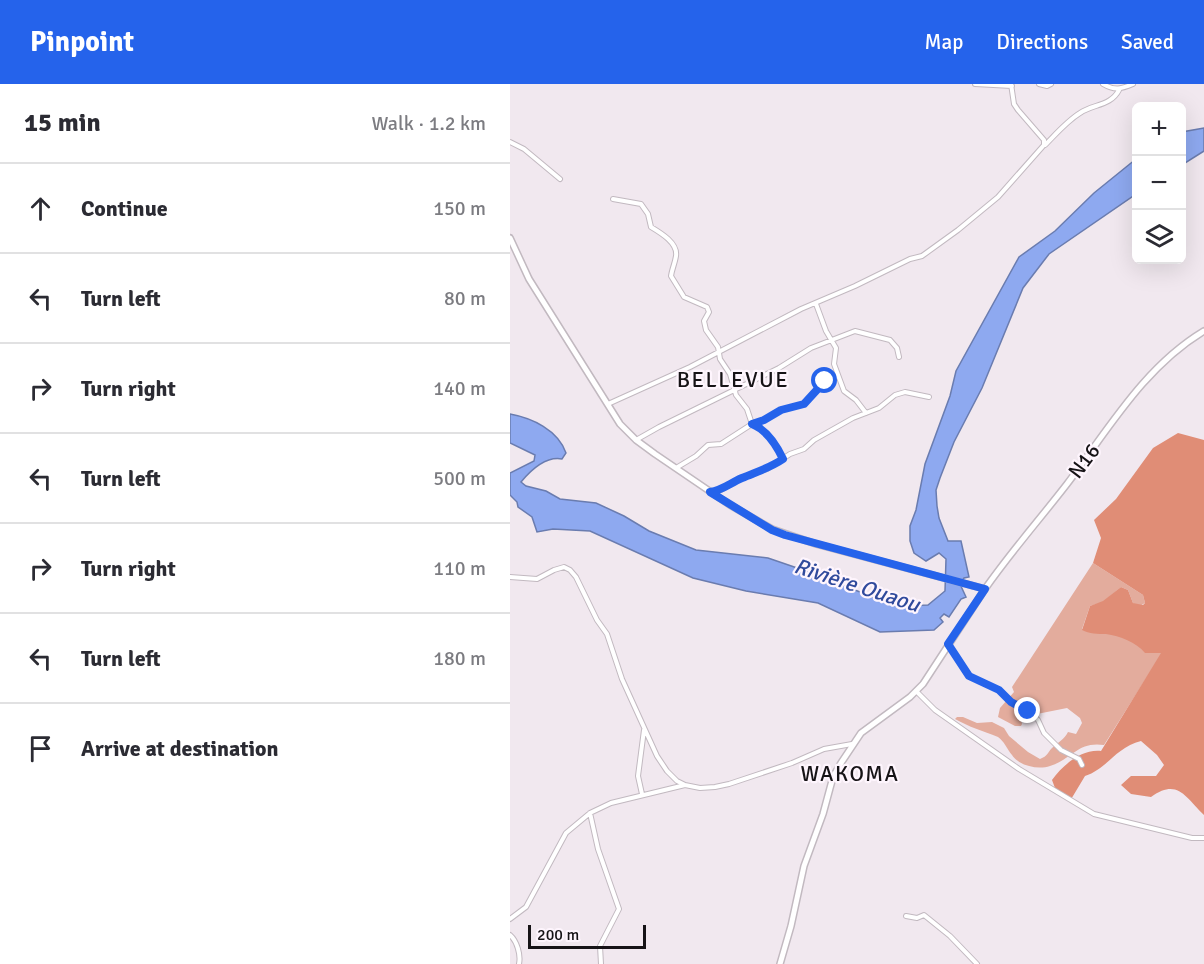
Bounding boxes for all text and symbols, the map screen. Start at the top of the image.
text: Pinpoint [30,25,134,59]
text: Map [925,29,963,55]
text: Directions [996,29,1088,55]
text: Saved [1121,29,1174,55]
map controls [1132,102,1186,264]
button: + [1132,102,1186,156]
text: 15 min [24,107,101,139]
text: Walk · 1.2 km [372,111,486,136]
button: − [1132,156,1186,210]
icon: ahead [24,192,57,225]
text: Continue [81,195,168,222]
text: 150 m [433,196,486,221]
button: layers [1132,210,1186,264]
icon: left [24,282,57,315]
text: Turn left [81,285,161,312]
text: 80 m [444,286,486,311]
district label: BELLEVUE [677,366,789,393]
route start [811,367,837,393]
icon: right [24,372,57,405]
text: Turn right [81,375,176,402]
text: 140 m [433,376,486,401]
street label: N16 [1062,438,1106,484]
icon: left [24,462,57,495]
text: Turn left [81,465,161,492]
text: 500 m [433,466,486,491]
icon: right [24,552,57,585]
water label: Rivière Ouaou [791,552,925,619]
text: Turn right [81,555,176,582]
text: 110 m [433,556,486,581]
icon: left [24,642,57,675]
text: Turn left [81,645,161,672]
text: 180 m [433,646,486,671]
route end [1014,697,1040,723]
icon: arrive [24,732,57,765]
text: Arrive at destination [81,735,278,762]
district label: WAKOMA [800,760,900,787]
scale bar [528,922,646,950]
text: 200 m [537,925,579,945]

